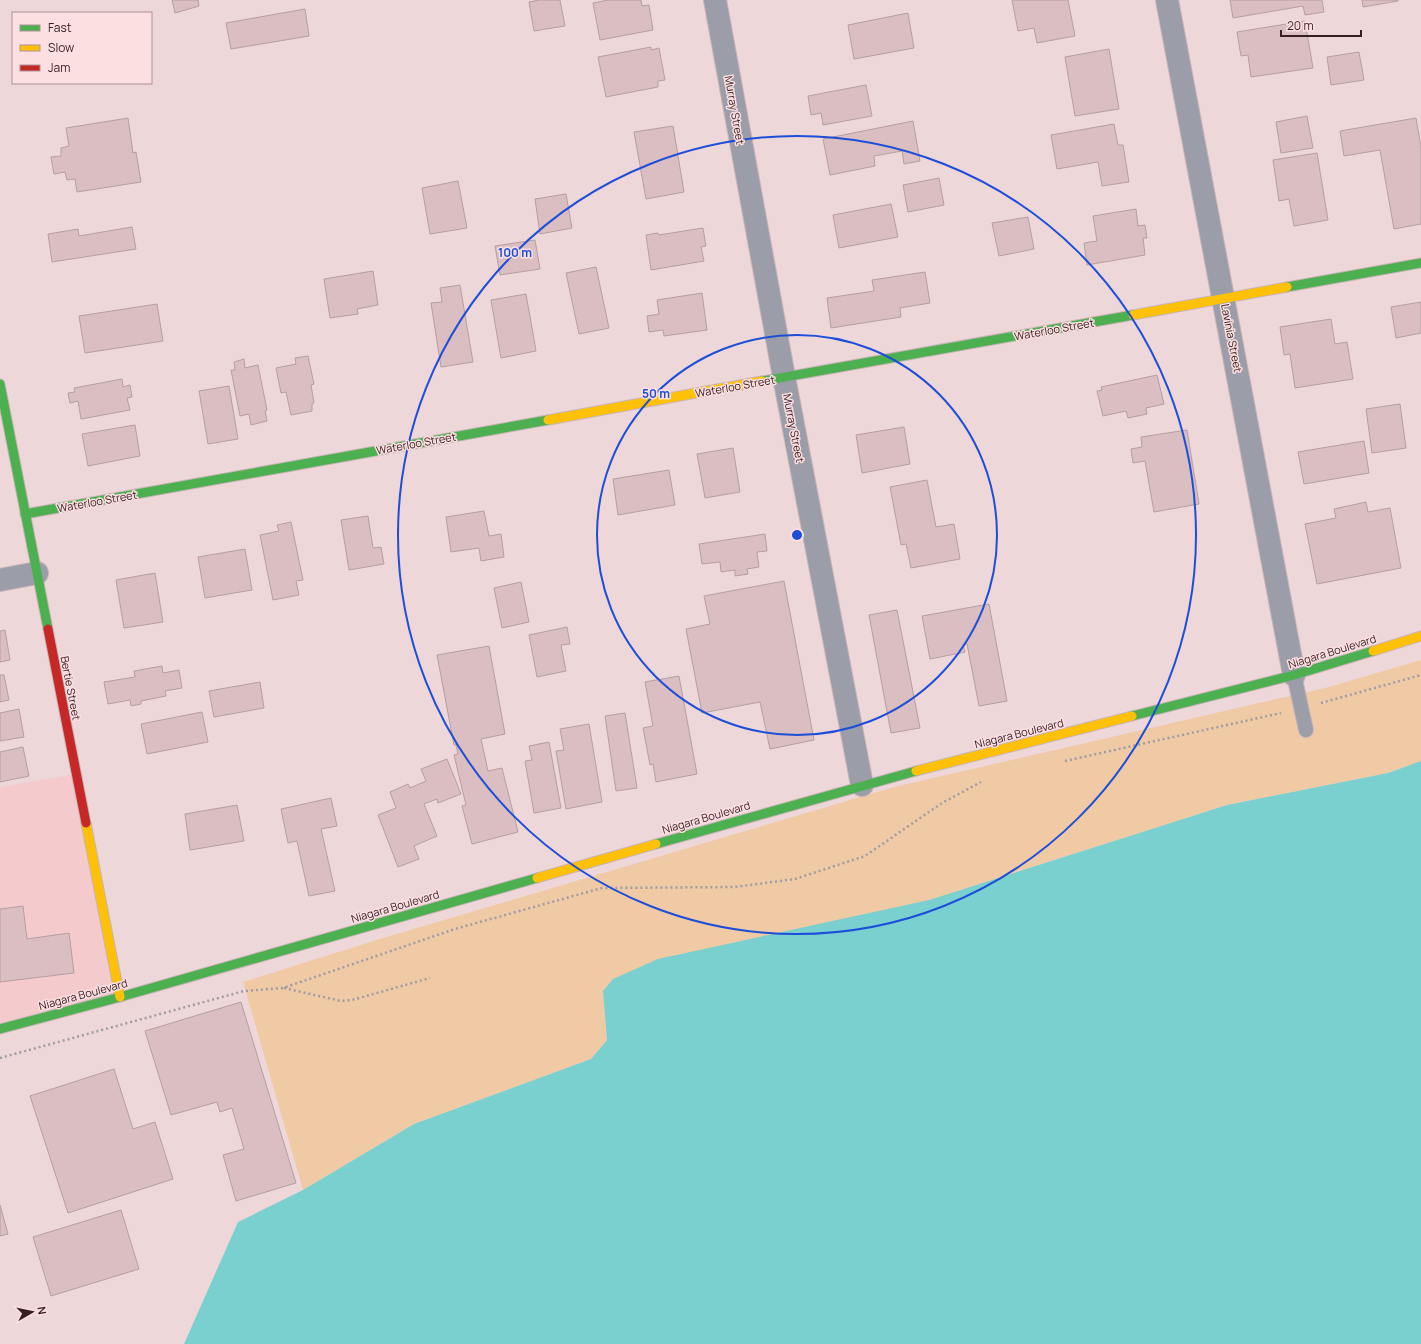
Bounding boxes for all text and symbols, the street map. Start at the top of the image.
legend [12,12,152,84]
scale bar [1281,12,1361,38]
text: 20 m [1287,17,1314,34]
text: Fast [48,19,72,36]
text: Slow [48,39,74,56]
text: Jam [48,59,70,76]
street label: Murray Street [722,74,748,146]
text: 100 m [498,244,532,261]
street label: Lavinia Street [1218,303,1246,373]
street label: Waterloo Street [1013,315,1095,343]
street label: Waterloo Street [694,372,776,400]
text: 50 m [642,385,670,402]
street label: Murray Street [780,392,808,464]
street label: Waterloo Street [375,429,457,457]
street label: Waterloo Street [56,487,138,515]
centre of rings [790,528,804,542]
street label: Niagara Boulevard [1286,630,1378,672]
street label: Bertie Street [57,655,85,721]
street label: Niagara Boulevard [973,715,1065,751]
street label: Niagara Boulevard [660,797,752,837]
street label: Niagara Boulevard [349,886,441,926]
street label: Niagara Boulevard [37,975,129,1013]
north arrow [12,1292,52,1332]
text: N [34,1305,50,1316]

